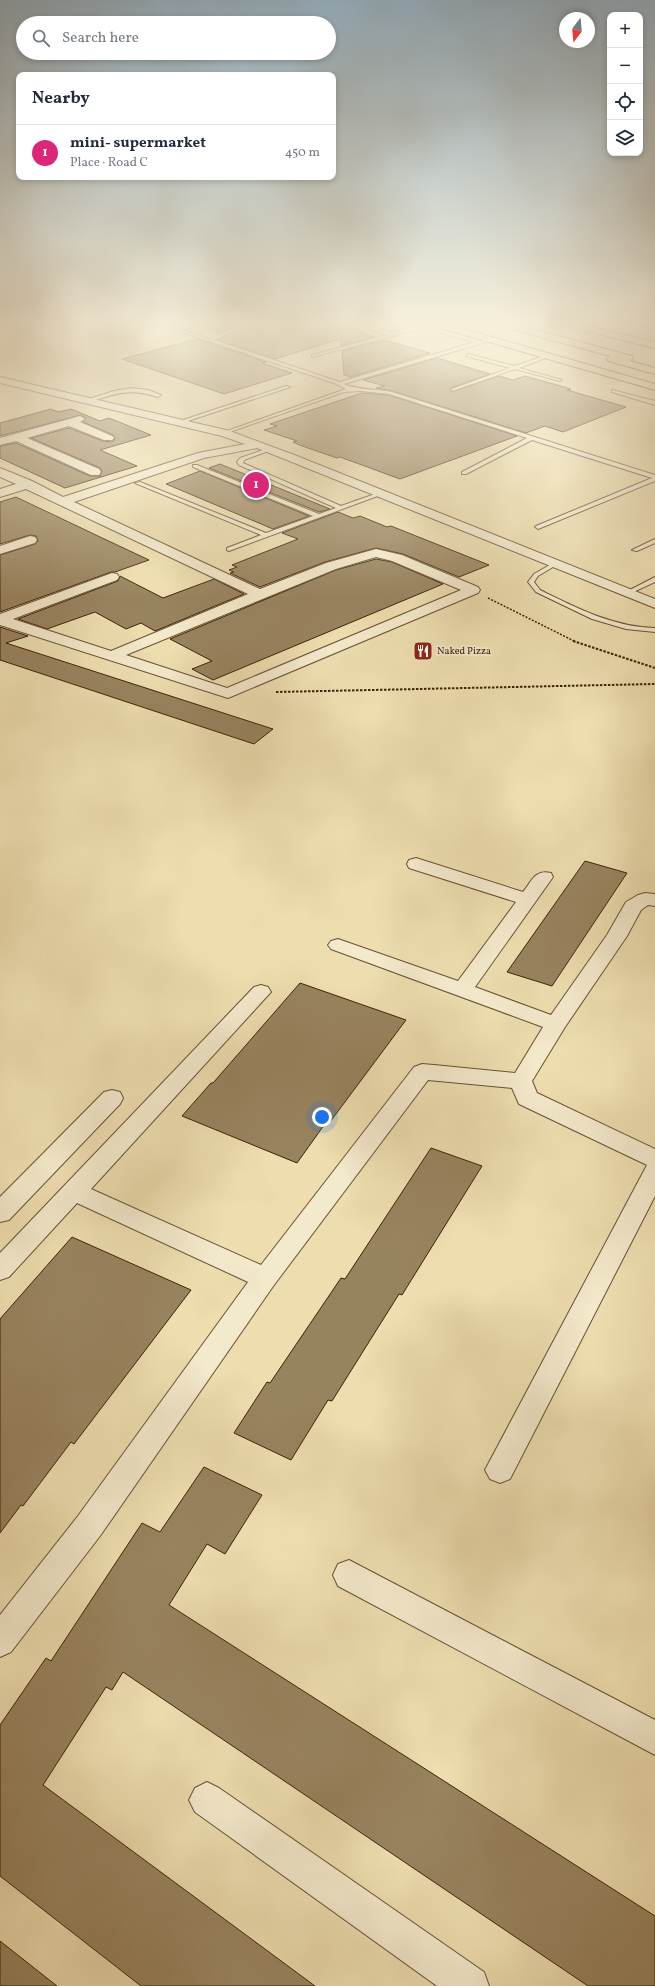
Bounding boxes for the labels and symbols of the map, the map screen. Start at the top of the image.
north arrow [559,12,595,48]
pin: 1 [243,470,269,500]
restaurant icon: Naked Pizza [412,640,434,662]
place label: Naked Pizza [437,644,491,658]
your location [312,1107,332,1127]

